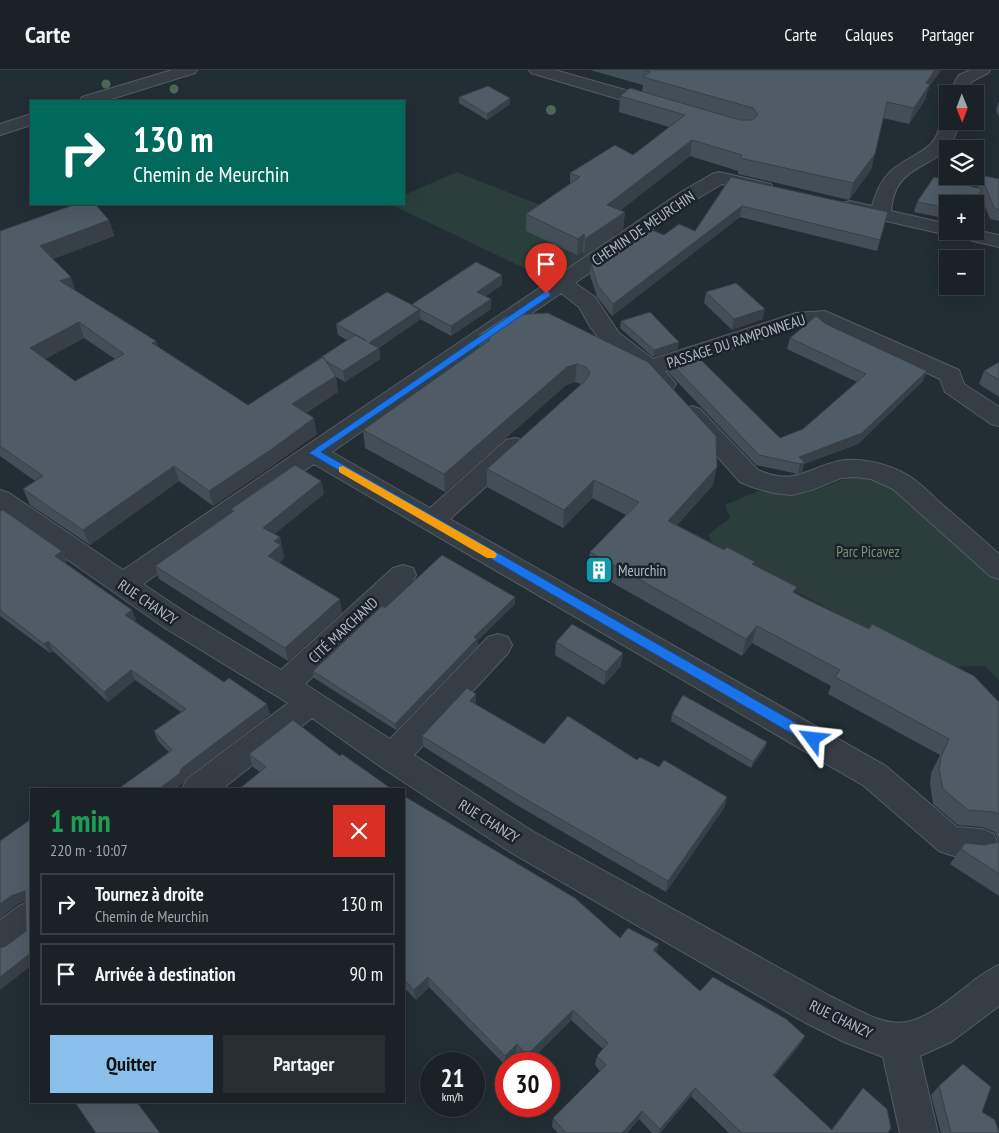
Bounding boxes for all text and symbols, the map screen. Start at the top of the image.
text: Carte [25,19,71,50]
text: Carte [784,23,817,46]
text: Calques [845,23,894,46]
text: Partager [922,23,974,46]
north arrow [939,85,984,130]
map controls [939,85,984,295]
text: 130 m [133,116,214,162]
icon: right [50,120,115,185]
button: layers [939,140,984,185]
text: Chemin de Meurchin [133,160,289,188]
street label: CHEMIN DE MEURCHIN [588,187,698,269]
button: + [939,195,984,240]
pin [525,243,567,294]
icon: arrive [532,250,560,278]
button: − [939,250,984,295]
street label: PASSAGE DU RAMPONNEAU [664,310,808,372]
park label: Parc Picavez [836,542,900,561]
building icon: Meurchin [584,555,614,585]
place label: Meurchin [618,561,666,580]
street label: RUE CHANZY [115,575,182,629]
street label: CITÉ MARCHAND [304,593,382,667]
position arrow [786,712,838,764]
street label: RUE CHANZY [455,795,523,847]
text: 1 min [50,801,111,840]
button: close [333,805,385,857]
text: 220 m · 10:07 [50,840,128,860]
text: Tournez à droite [95,882,204,906]
icon: right [52,890,80,918]
text: 130 m [341,892,383,916]
text: Chemin de Meurchin [95,906,209,926]
icon: arrive [52,960,80,988]
text: Arrivée à destination [95,962,236,986]
text: 90 m [350,962,383,986]
street label: RUE CHANZY [806,996,876,1042]
button: Quitter [50,1035,213,1093]
button: Partager [223,1035,385,1093]
speed limit sign: 30 [495,1052,560,1117]
text: 21 [441,1062,464,1094]
text: km/h [442,1089,463,1104]

